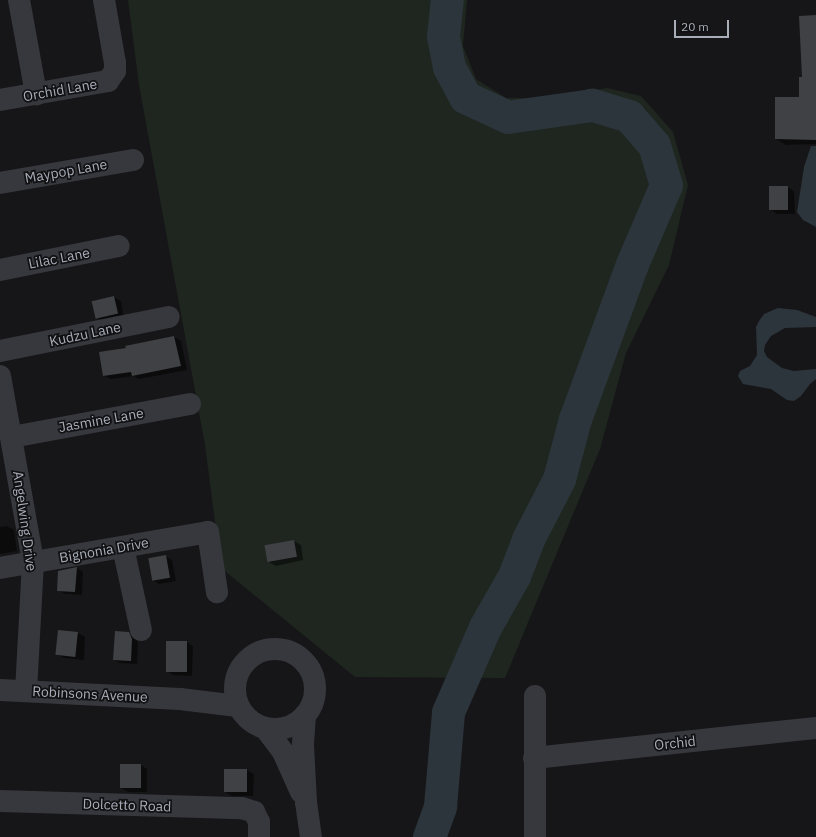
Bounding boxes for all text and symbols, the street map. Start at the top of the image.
scale bar [676,12,731,38]
text: 20 m [681,19,709,34]
street label: Orchid Lane [22,75,98,105]
street label: Maypop Lane [24,155,108,187]
street label: Lilac Lane [27,244,91,272]
street label: Kudzu Lane [48,318,122,350]
street label: Jasmine Lane [57,404,145,436]
street label: Angelwing Drive [10,470,40,572]
street label: Bignonia Drive [58,534,150,566]
street label: Robinsons Avenue [32,683,148,705]
street label: Orchid [653,732,697,754]
street label: Dolcetto Road [82,795,172,815]

